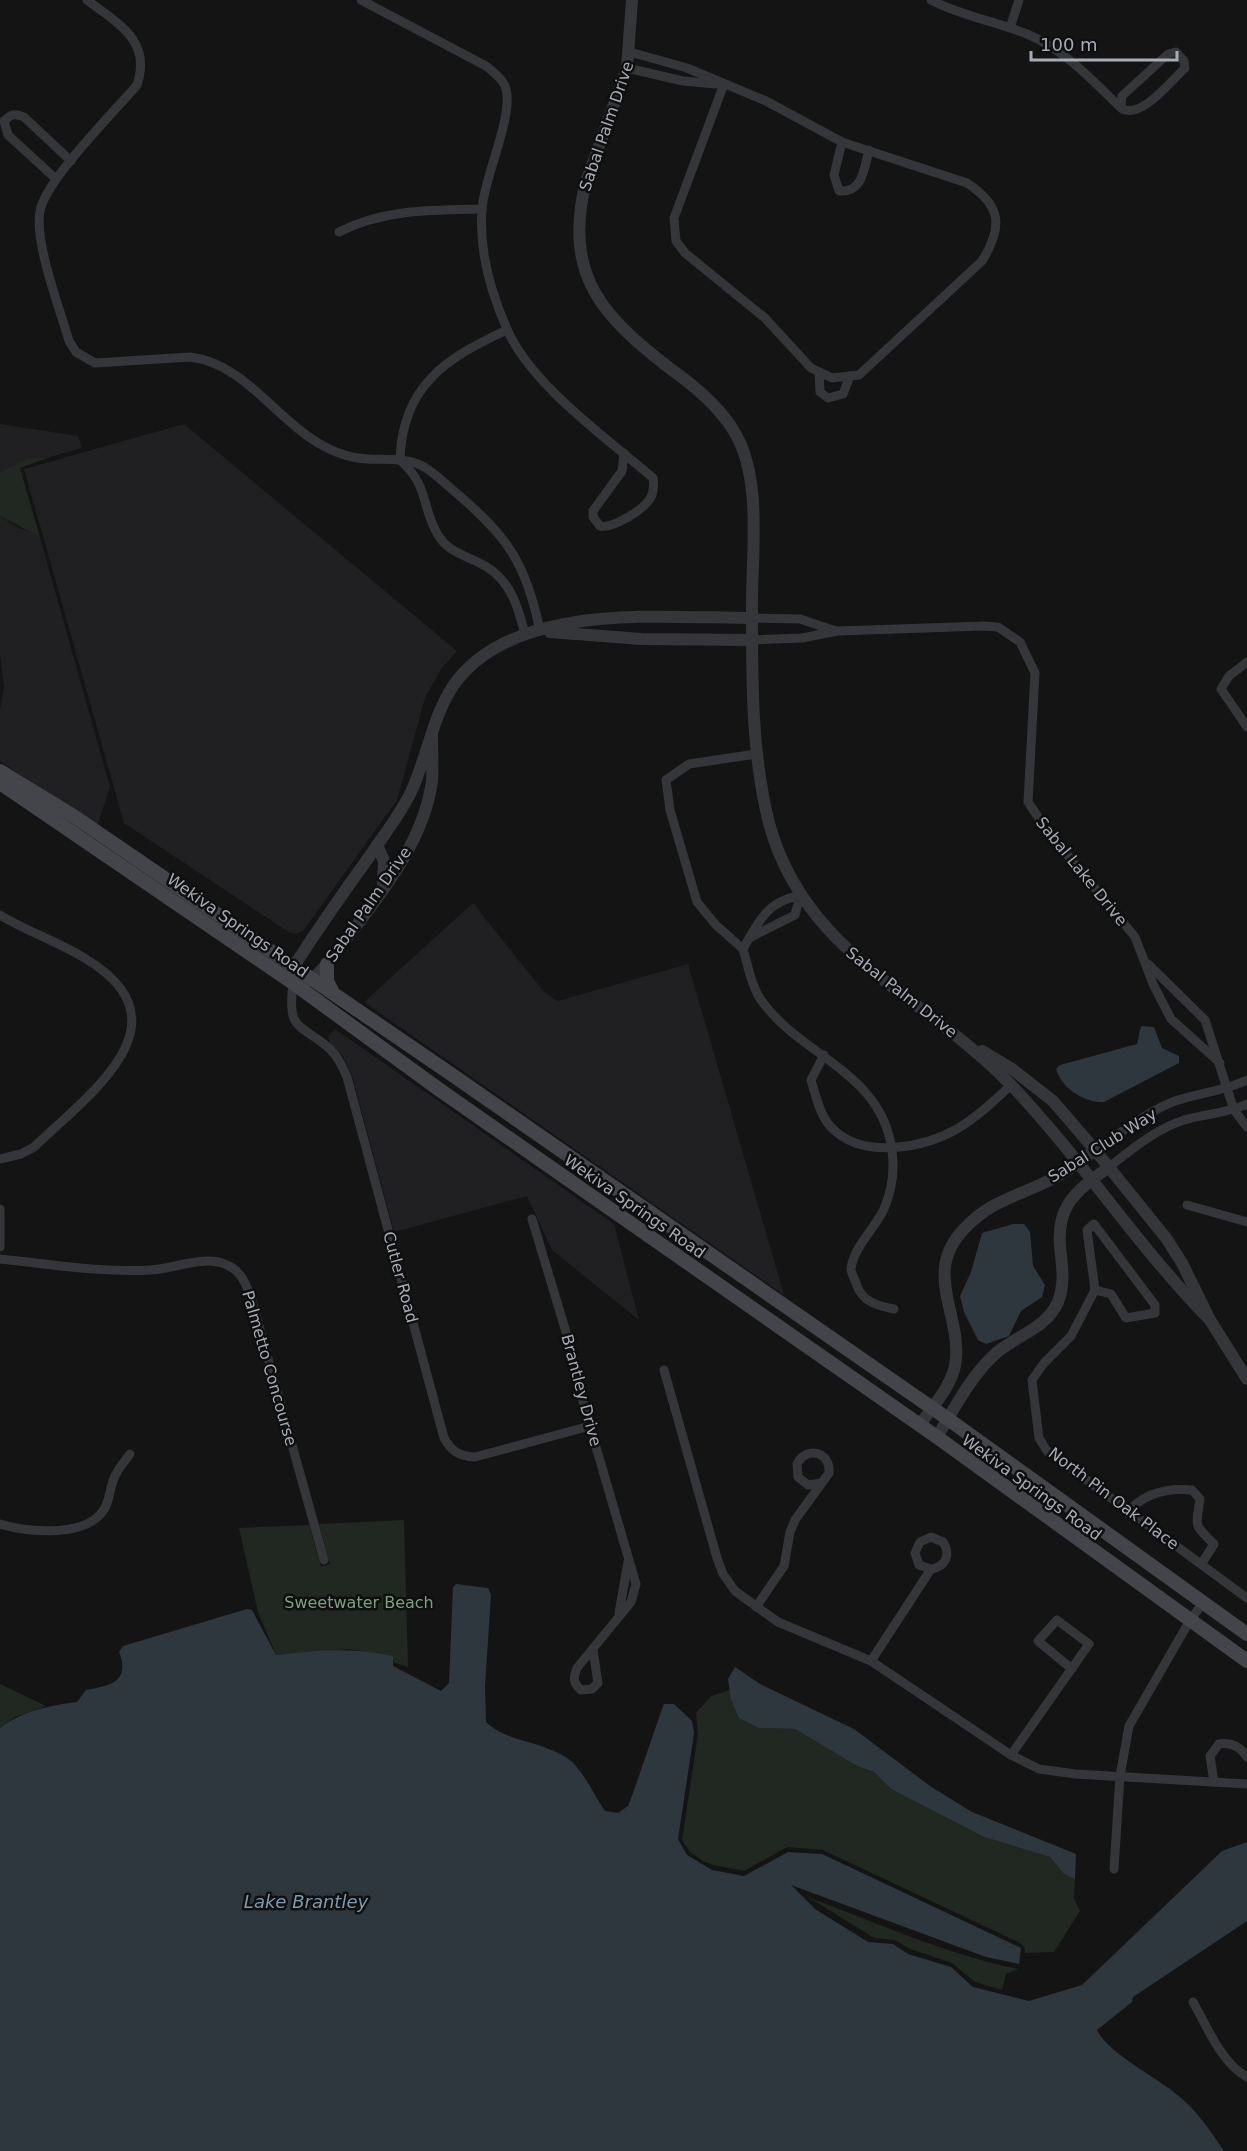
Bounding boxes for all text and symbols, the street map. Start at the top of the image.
scale bar [1031,24,1176,62]
text: 100 m [1040,34,1098,55]
street label: Sabal Palm Drive [575,59,638,194]
street label: Sabal Lake Drive [1032,813,1131,930]
street label: Sabal Palm Drive [322,843,415,965]
street label: Wekiva Springs Road [163,869,312,981]
street label: Sabal Palm Drive [842,943,961,1042]
street label: Sabal Club Way [1044,1104,1160,1186]
street label: Wekiva Springs Road [560,1150,709,1262]
street label: Cutler Road [379,1229,422,1325]
street label: Palmetto Concourse [238,1288,301,1448]
street label: Brantley Drive [557,1332,606,1448]
street label: Wekiva Springs Road [958,1430,1105,1544]
street label: North Pin Oak Place [1045,1443,1183,1554]
park label: Sweetwater Beach [284,1593,434,1612]
water label: Lake Brantley [244,1891,368,1912]

